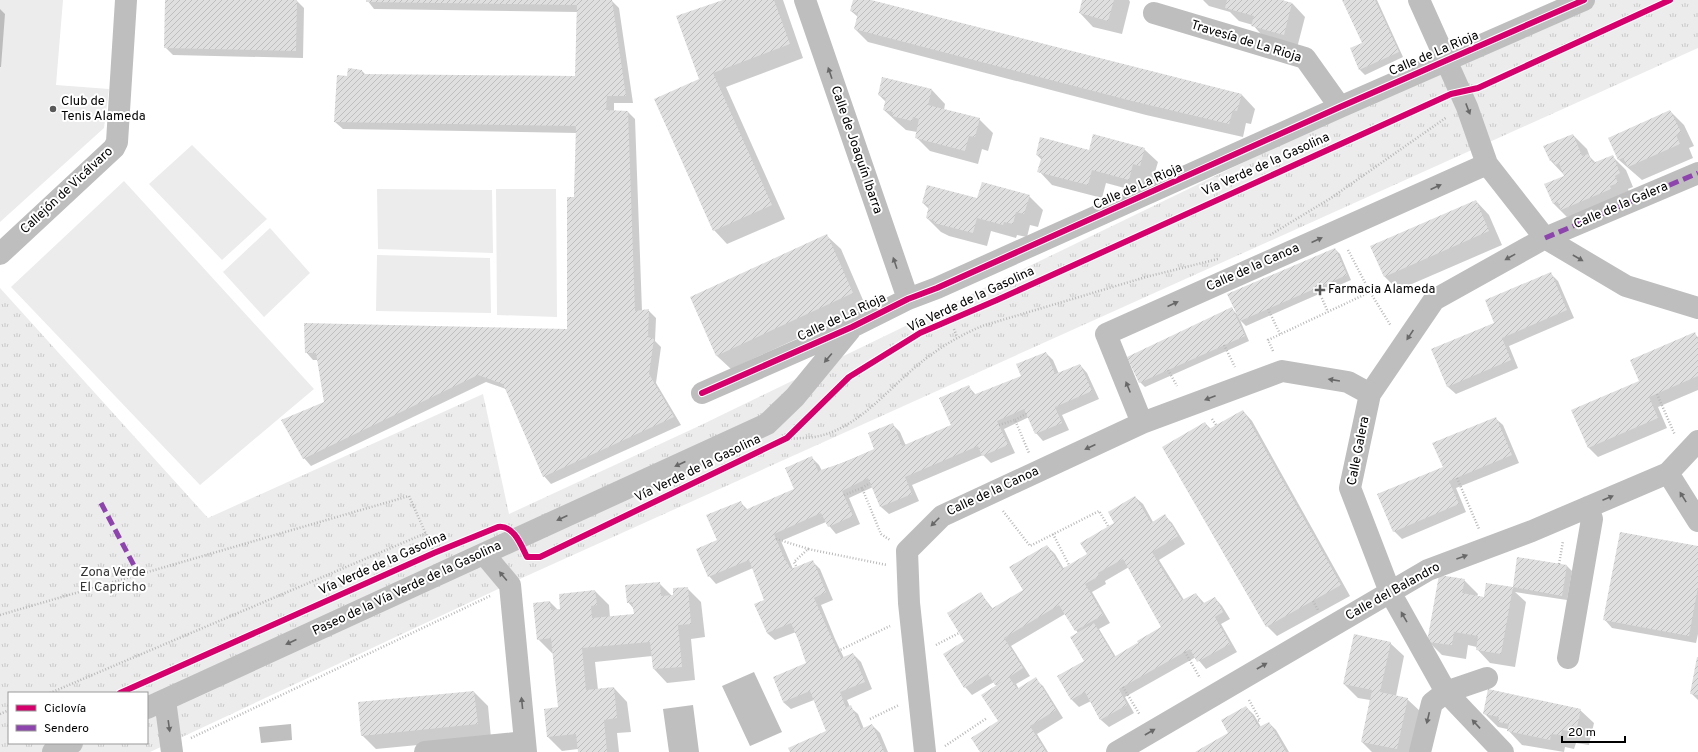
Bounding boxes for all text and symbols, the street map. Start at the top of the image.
street label: Travesía de La Rioja [1189,18,1303,66]
street label: Calle de La Rioja [1387,28,1481,80]
one-way arrow [827,67,833,79]
street label: Calle de Joaquín Ibarra [827,84,885,216]
place label: Club de Tenis Alameda [61,94,146,125]
marker: Club de Tenis Alameda [48,104,58,114]
one-way arrow [1465,104,1471,116]
street label: Vía Verde de la Gasolina [1200,130,1332,200]
street label: Callejón de Vicálvaro [17,144,117,238]
street label: Calle de La Rioja [1091,160,1185,214]
street label: Calle de la Galera [1572,179,1670,233]
one-way arrow [1430,184,1441,190]
one-way arrow [1311,237,1323,243]
street label: Calle de la Canoa [1204,240,1302,296]
one-way arrow [1505,254,1516,261]
one-way arrow [1573,254,1583,262]
one-way arrow [891,256,897,268]
street label: Vía Verde de la Gasolina [905,264,1037,336]
place label: Farmacia Alameda [1328,282,1435,298]
marker: Farmacia Alameda [1315,285,1325,295]
street label: Calle de La Rioja [795,290,889,346]
one-way arrow [1167,301,1178,307]
one-way arrow [1406,330,1414,340]
one-way arrow [823,352,832,363]
one-way arrow [1328,376,1340,382]
one-way arrow [1124,380,1130,392]
one-way arrow [1203,395,1215,401]
street label: Calle Galera [1344,415,1374,487]
street label: Vía Verde de la Gasolina [632,432,764,506]
one-way arrow [1084,444,1095,450]
one-way arrow [674,461,685,467]
street label: Calle de la Canoa [944,464,1042,520]
one-way arrow [1679,492,1687,502]
one-way arrow [1603,495,1615,501]
one-way arrow [556,515,567,521]
one-way arrow [930,517,940,527]
street label: Vía Verde de la Gasolina [317,529,449,599]
street label: Paseo de la Vía Verde de la Gasolina [310,538,504,640]
one-way arrow [1456,554,1468,560]
street label: Calle del Balandro [1343,559,1443,625]
park label: Zona Verde El Capricho [80,565,146,596]
one-way arrow [498,571,507,581]
one-way arrow [1400,611,1407,622]
one-way arrow [285,639,296,645]
one-way arrow [1256,662,1268,669]
legend [8,692,148,744]
one-way arrow [518,697,525,709]
text: Ciclovía [44,701,86,717]
one-way arrow [1425,713,1431,725]
one-way arrow [1472,718,1481,729]
scale bar [1562,718,1625,744]
one-way arrow [166,720,172,732]
text: Sendero [44,721,89,737]
text: 20 m [1568,725,1596,741]
one-way arrow [1144,729,1156,736]

